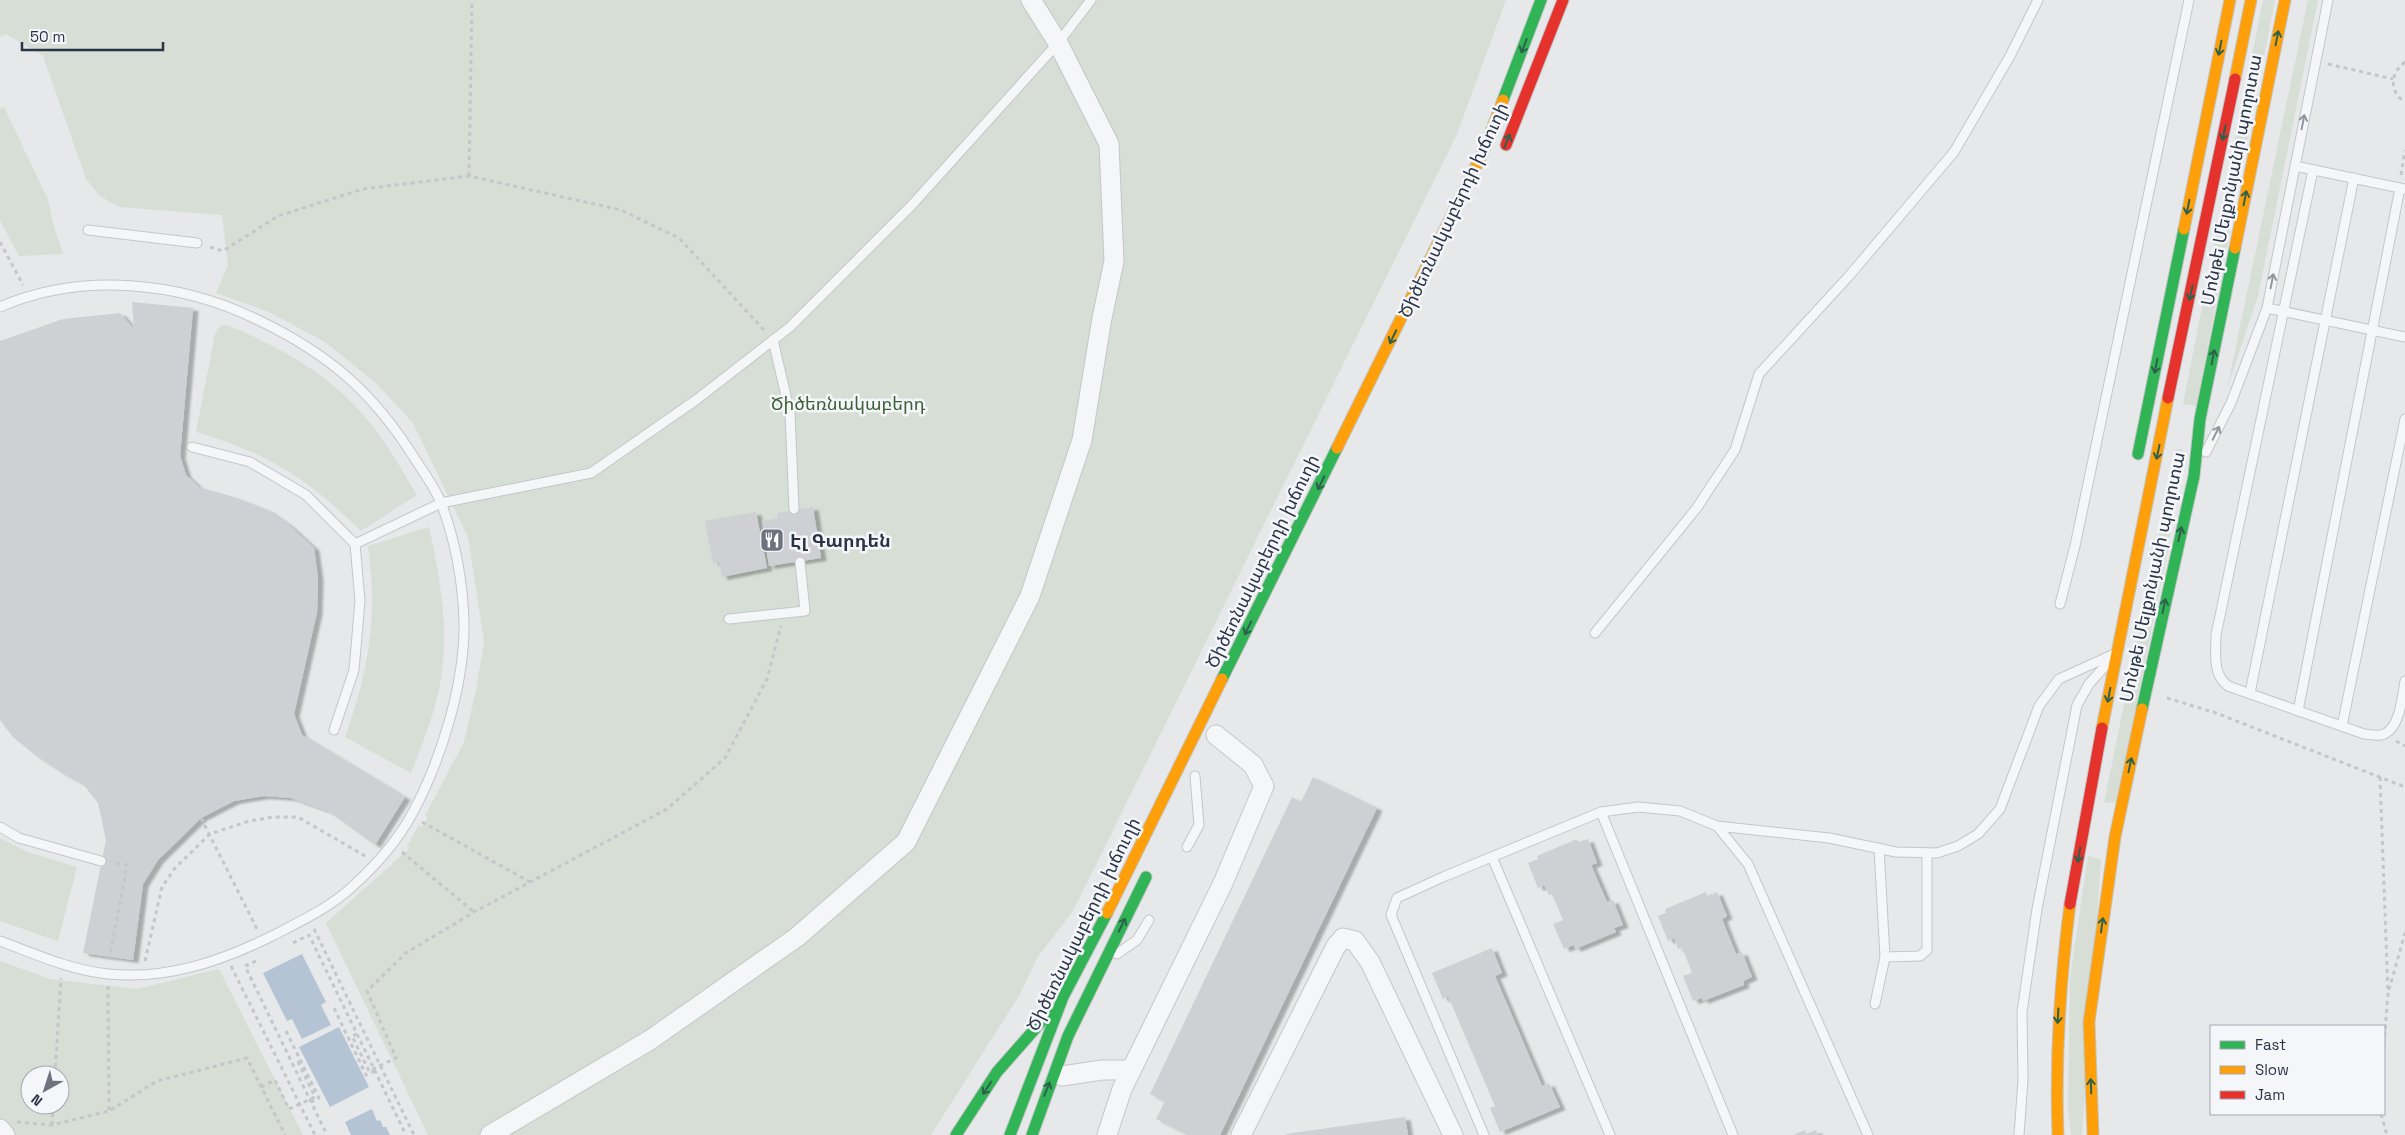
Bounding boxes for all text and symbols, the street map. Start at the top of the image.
scale bar [22,20,164,52]
text: 50 m [30,27,65,46]
one-way arrow [2273,31,2283,47]
one-way arrow [1519,37,1528,53]
one-way arrow [2215,39,2225,55]
street label: Մոնթե Մելքոնյանի պողոտա [2195,53,2267,307]
street label: Ծիծեռնակաբերդի խճուղի [1393,99,1513,321]
one-way arrow [2299,114,2308,130]
one-way arrow [2218,125,2228,141]
one-way arrow [1503,134,1512,149]
one-way arrow [2241,190,2250,206]
one-way arrow [2183,199,2192,215]
one-way arrow [2268,274,2278,290]
one-way arrow [2186,284,2195,300]
one-way arrow [1388,329,1397,344]
one-way arrow [2208,349,2218,365]
one-way arrow [2151,358,2160,374]
park label: Ծիծեռնակաբերդ [771,392,926,415]
one-way arrow [2212,426,2221,441]
one-way arrow [2153,443,2162,459]
street label: Ծիծեռնակաբերդի խճուղի [1200,450,1324,672]
street label: Մոնթե Մելքոնյանի պողոտա [2114,450,2190,704]
one-way arrow [1316,475,1325,490]
one-way arrow [2176,526,2185,542]
restaurant icon: Էլ Գարդեն [759,527,785,553]
place label: Էլ Գարդեն [790,529,891,552]
one-way arrow [2160,598,2169,614]
one-way arrow [1243,621,1253,636]
one-way arrow [2103,686,2113,702]
one-way arrow [2126,757,2135,773]
street label: Ծիծեռնակաբերդի խճուղի [1021,813,1145,1035]
one-way arrow [2074,846,2084,862]
one-way arrow [2098,917,2108,933]
one-way arrow [1118,918,1127,933]
one-way arrow [2053,1007,2062,1023]
legend [2210,1025,2385,1115]
text: Fast [2255,1035,2286,1054]
text: Slow [2255,1060,2289,1079]
north arrow [20,1065,70,1115]
one-way arrow [2086,1079,2096,1095]
one-way arrow [981,1081,992,1095]
one-way arrow [1043,1082,1053,1097]
text: Jam [2255,1085,2285,1104]
text: N [28,1090,46,1110]

